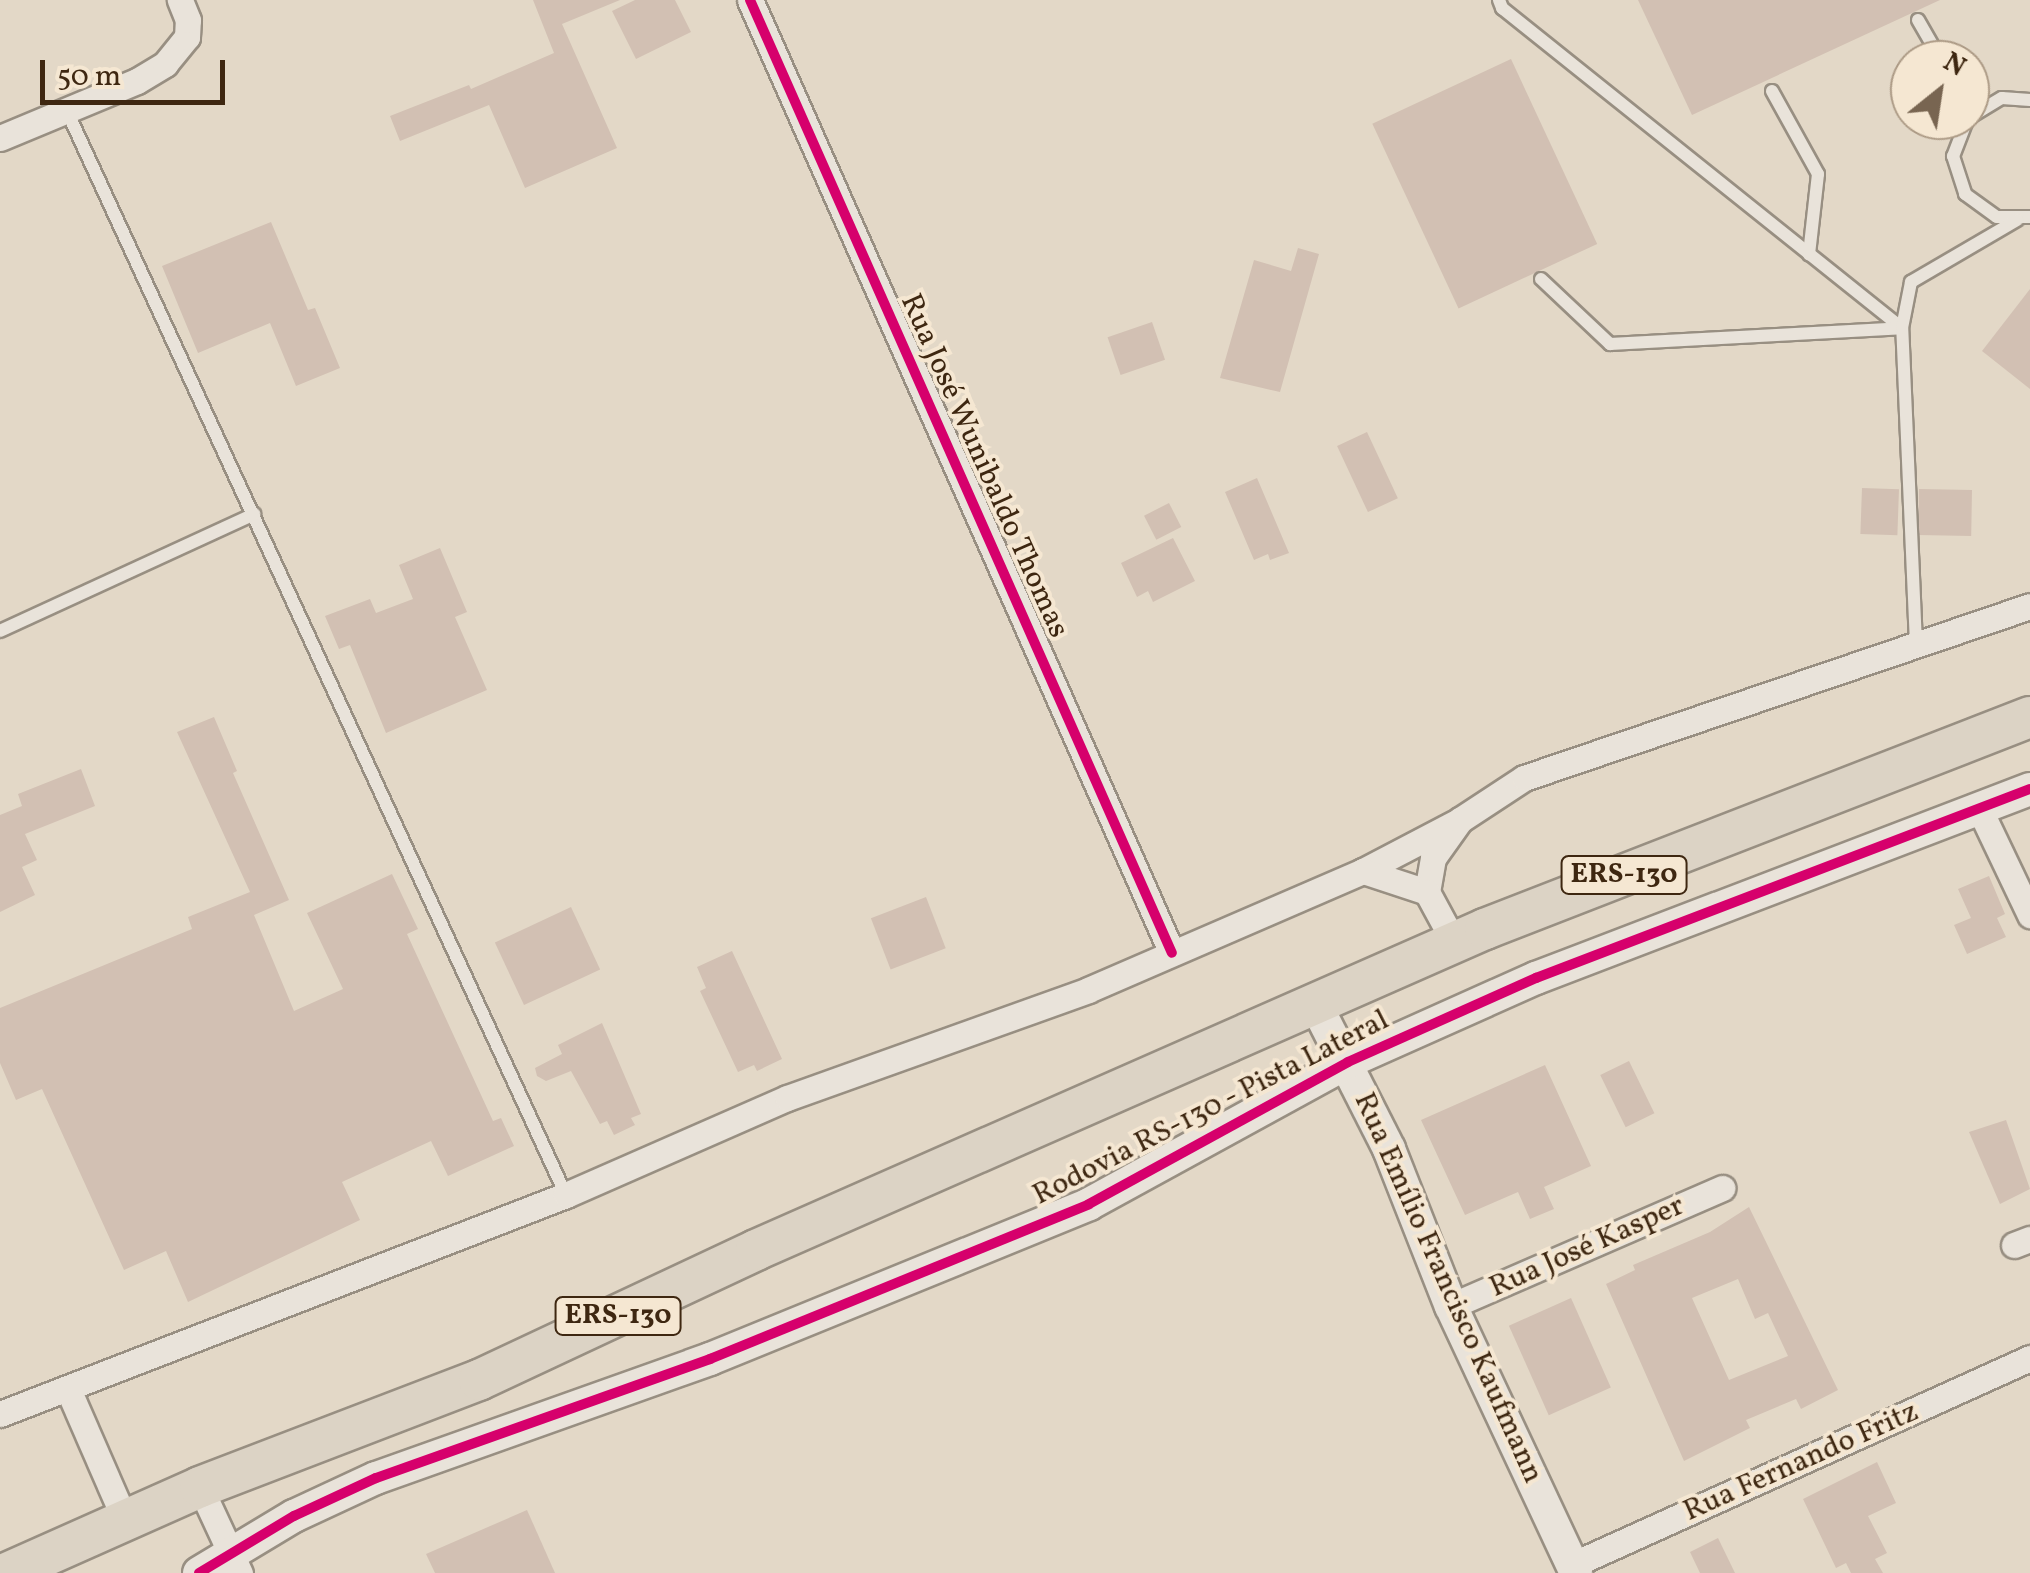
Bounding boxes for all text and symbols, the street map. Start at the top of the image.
scale bar [45,40,230,102]
north arrow [1890,40,1990,140]
text: N [1936,43,1973,87]
text: 50 m [57,56,121,98]
street label: Rua José Wunibaldo Thomas [891,288,1077,644]
road number: ERS-130 [1559,852,1689,898]
street label: Rodovia RS-130 - Pista Lateral [1026,1002,1396,1214]
street label: Rua Emílio Francisco Kaufmann [1345,1087,1551,1489]
street label: Rua José Kasper [1484,1188,1690,1306]
road number: ERS-130 [553,1293,683,1339]
street label: Rua Fernando Fritz [1678,1394,1924,1530]

